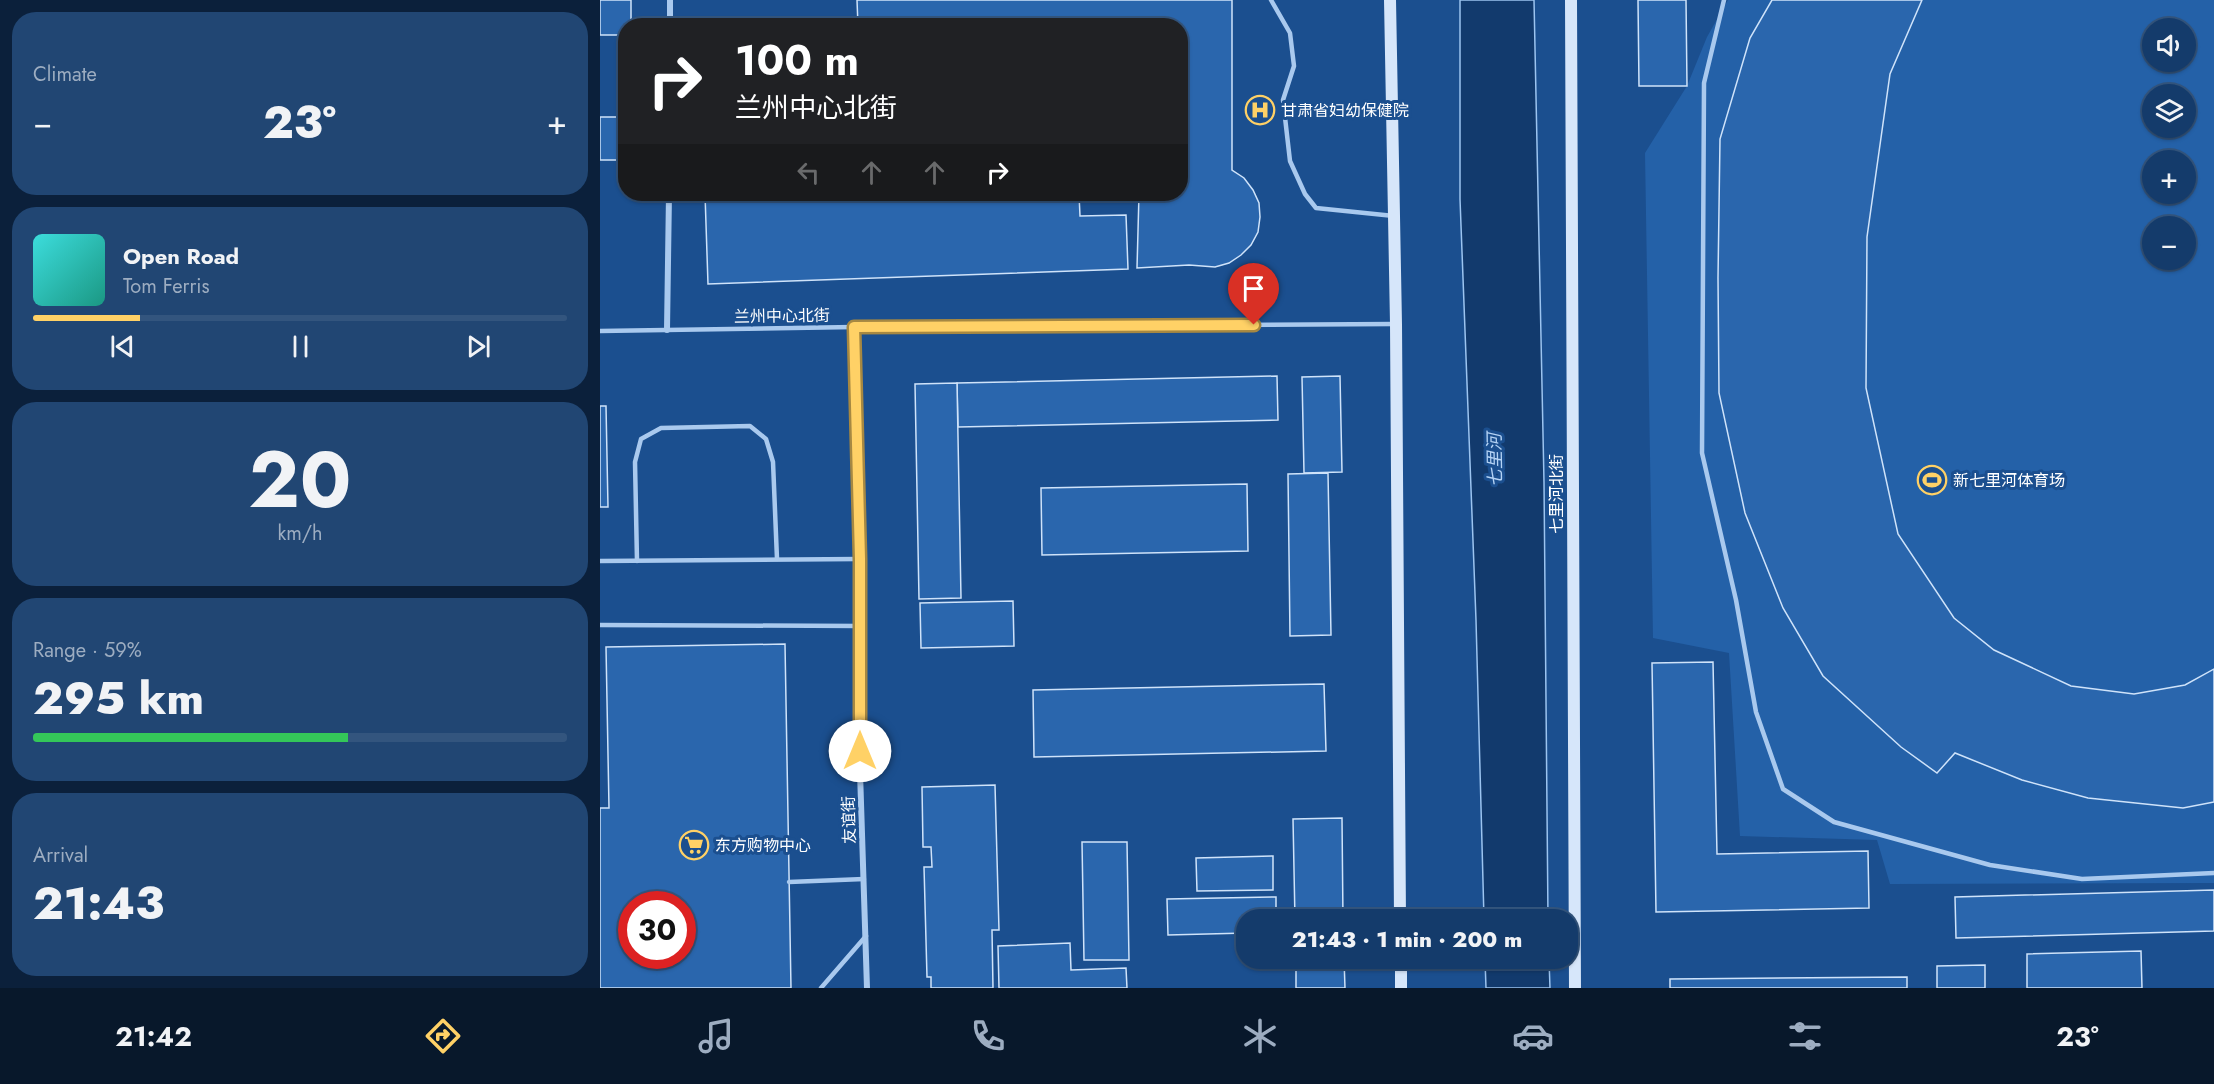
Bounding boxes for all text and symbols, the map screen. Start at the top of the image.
map controls [2142,18,2196,270]
button: sound [2142,18,2196,72]
text: 100 m [735,30,859,91]
icon: right [636,42,714,120]
text: Climate [33,60,97,89]
button: layers [2142,84,2196,138]
text: 兰州中心北街 [735,88,897,127]
text: 23° [263,90,336,155]
hospital icon: 甘肃省妇幼保健院 [1244,94,1276,126]
text: − [33,99,52,146]
text: + [547,99,567,146]
place label: 甘肃省妇幼保健院 [1281,99,1409,122]
button: + [2142,150,2196,204]
icon: left [792,156,825,189]
icon: ahead [855,156,888,189]
icon: ahead [918,156,951,189]
icon: right [981,156,1014,189]
button: − [2142,216,2196,270]
text: Open Road [123,240,239,272]
pin [1228,263,1279,325]
text: Tom Ferris [123,272,210,301]
icon: arrive [1237,272,1270,305]
street label: 兰州中心北街 [734,304,830,328]
icon: previous [106,330,139,363]
icon: pause [284,330,317,363]
icon: next [462,330,495,363]
text: 20 [249,424,351,536]
water label: 七里河 [1481,430,1508,487]
street label: 七里河北街 [1545,454,1568,534]
sports icon: 新七里河体育场 [1916,464,1948,496]
place label: 新七里河体育场 [1953,469,2065,492]
text: km/h [277,519,323,548]
text: Range · 59% [33,636,142,665]
text: 295 km [33,666,204,731]
position arrow [828,719,892,783]
street label: 友谊街 [837,796,861,844]
supermarket icon: 东方购物中心 [678,829,710,861]
place label: 东方购物中心 [715,834,811,857]
text: Arrival [33,841,88,870]
text: 21:43 [33,871,164,936]
speed limit sign: 30 [618,891,696,969]
text: 21:43 · 1 min · 200 m [1292,923,1522,955]
icon: directions [422,1015,464,1057]
icon: music [695,1015,737,1057]
icon: phone [967,1015,1009,1057]
icon: climate [1239,1015,1281,1057]
icon: car [1512,1015,1554,1057]
icon: filters [1784,1015,1826,1057]
text: 21:42 [115,1017,192,1056]
text: 23° [2056,1017,2099,1056]

